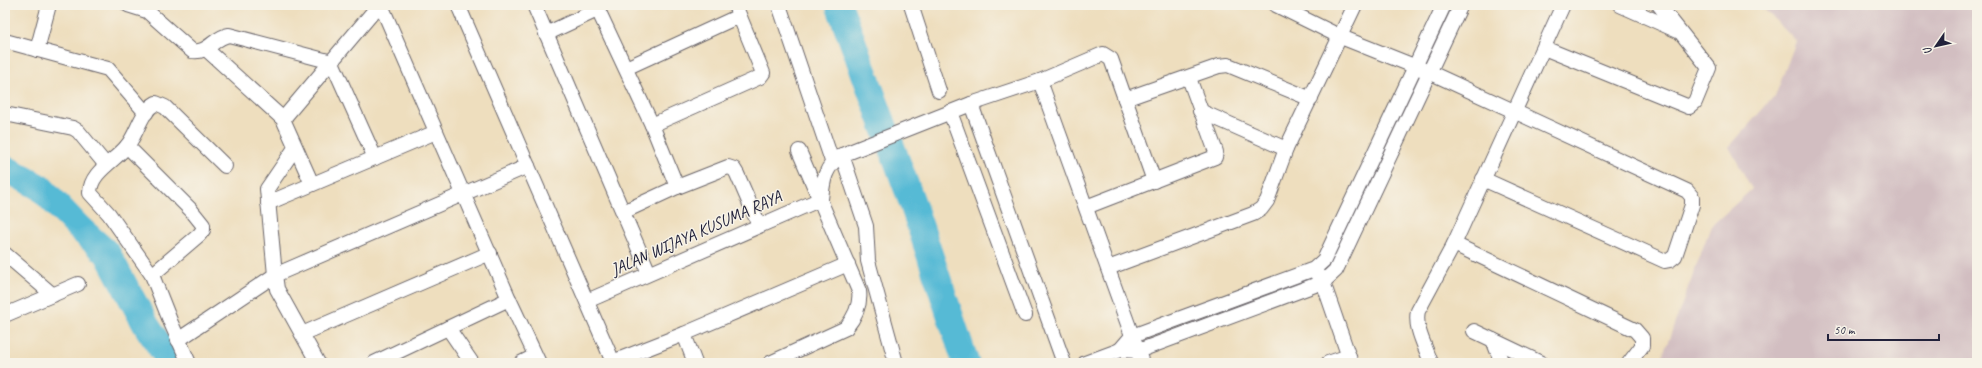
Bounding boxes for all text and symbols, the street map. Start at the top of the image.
north arrow [1916,26,1956,66]
text: U [1919,43,1935,58]
street label: JALAN WIJAYA KUSUMA RAYA [607,185,786,281]
scale bar [1828,316,1939,342]
text: 50 m [1834,322,1856,338]

